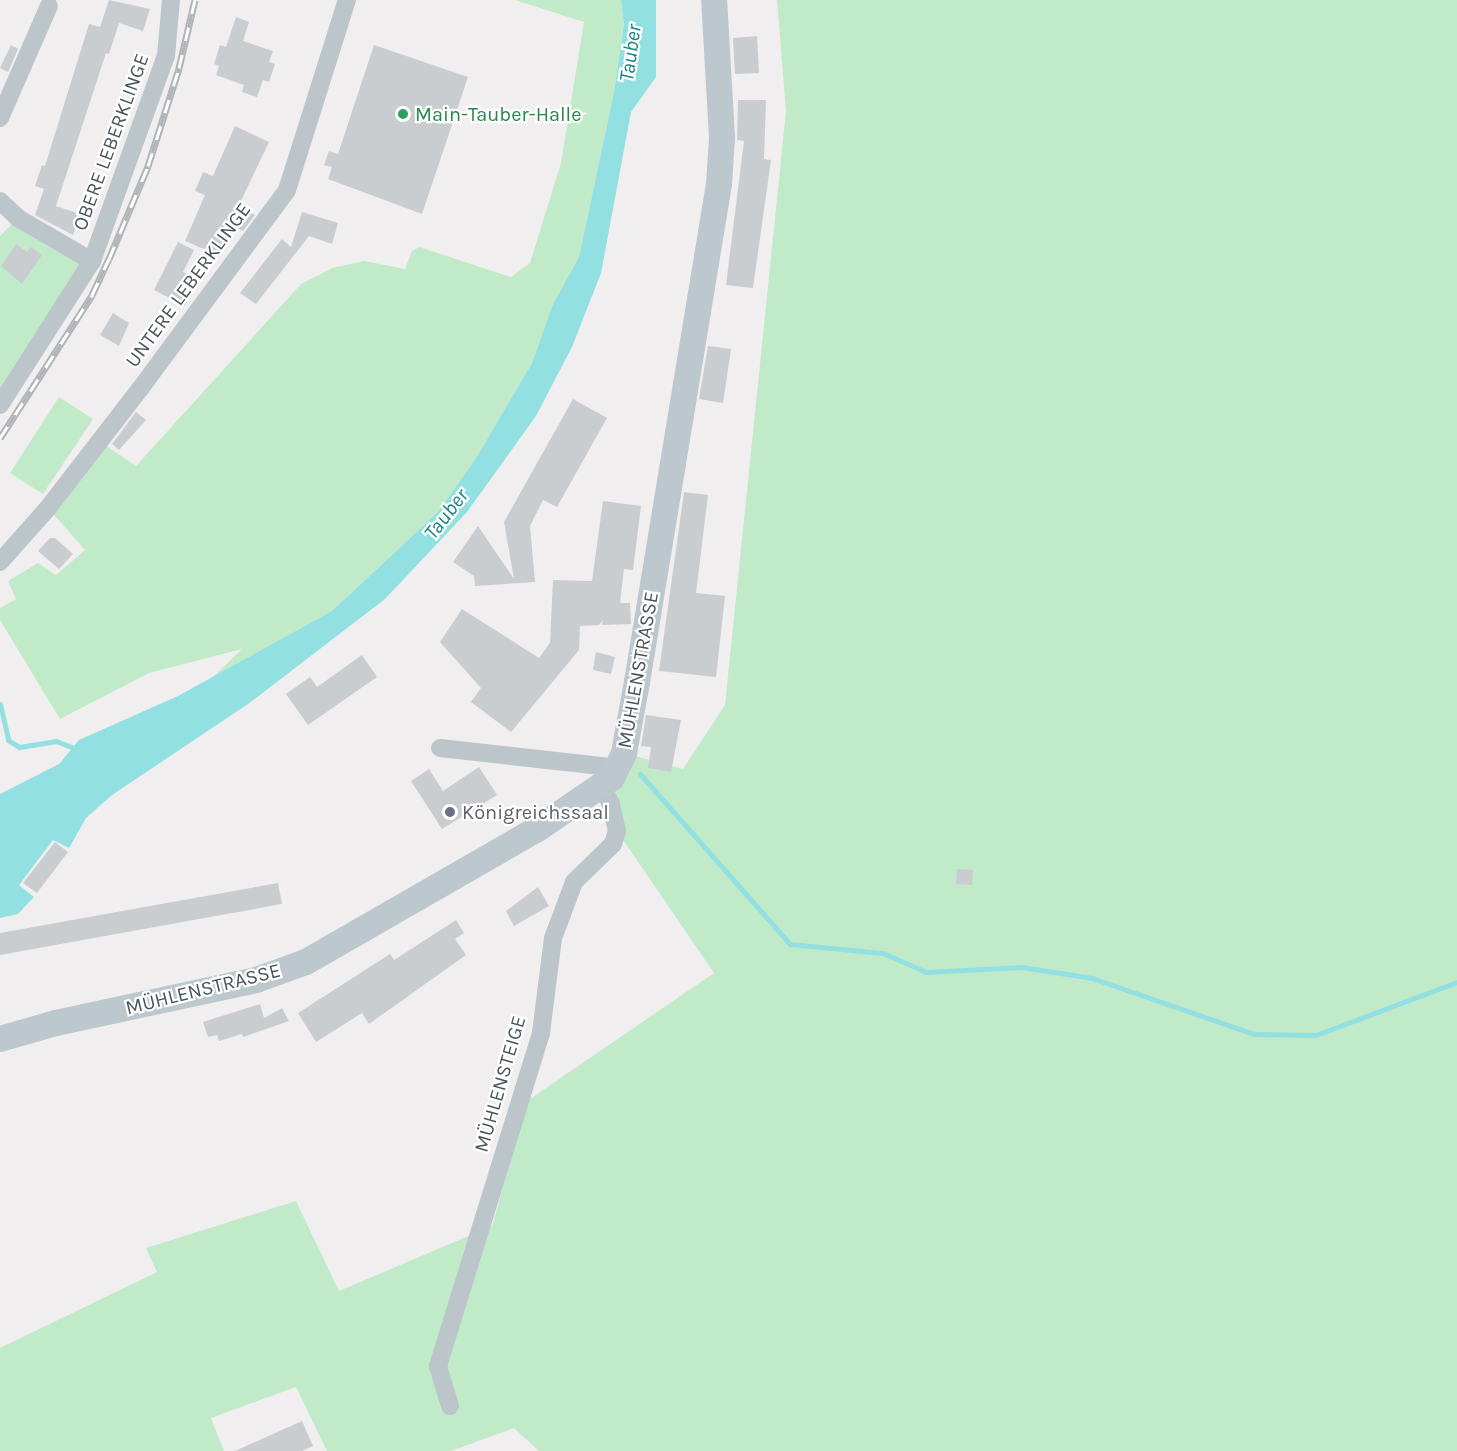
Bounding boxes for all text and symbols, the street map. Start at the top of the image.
water label: Tauber [613,23,647,83]
street label: OBERE LEBERKLINGE [68,50,154,234]
place label: Main-Tauber-Halle [415,102,581,126]
marker: Main-Tauber-Halle [396,107,410,121]
street label: UNTERE LEBERKLINGE [120,198,256,372]
water label: Tauber [418,483,474,545]
street label: MÜHLENSTRASSE [612,590,664,750]
place label: Königreichssaal [462,800,609,824]
marker: Königreichssaal [443,805,457,819]
street label: MÜHLENSTRASSE [123,958,283,1020]
street label: MÜHLENSTEIGE [469,1013,531,1155]

